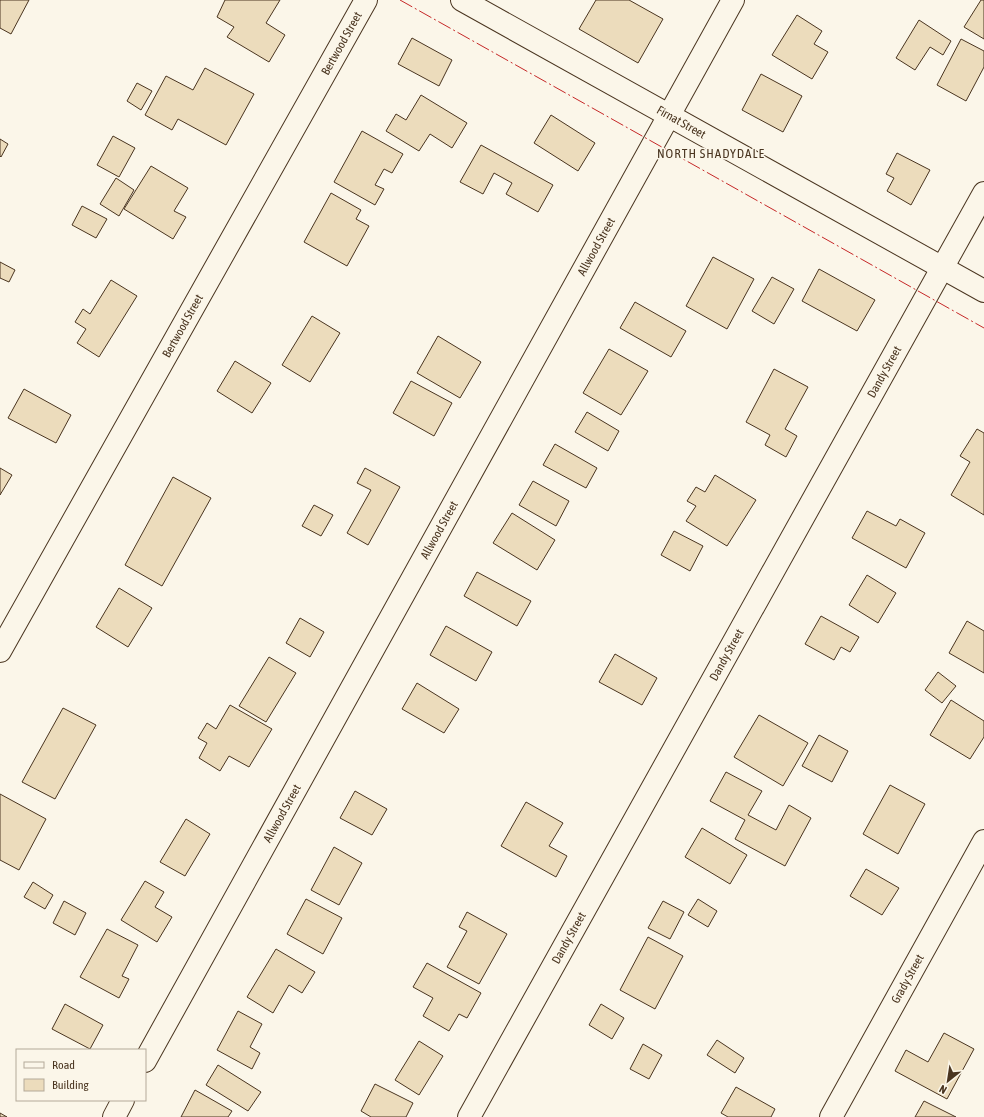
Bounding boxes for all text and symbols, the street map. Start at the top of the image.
street label: Bertwood Street [318,9,365,77]
street label: Firnat Street [654,103,709,142]
district label: NORTH SHADYDALE [657,146,765,161]
street label: Allwood Street [575,215,618,278]
street label: Bertwood Street [160,291,206,360]
street label: Dandy Street [864,343,904,400]
street label: Allwood Street [418,498,461,562]
street label: Dandy Street [707,626,747,683]
street label: Allwood Street [260,782,304,845]
street label: Dandy Street [549,909,589,966]
street label: Grady Street [888,951,927,1006]
legend [16,1049,146,1101]
text: Road [52,1058,75,1072]
north arrow [928,1061,968,1101]
text: Building [52,1078,90,1092]
text: N [937,1083,949,1096]

